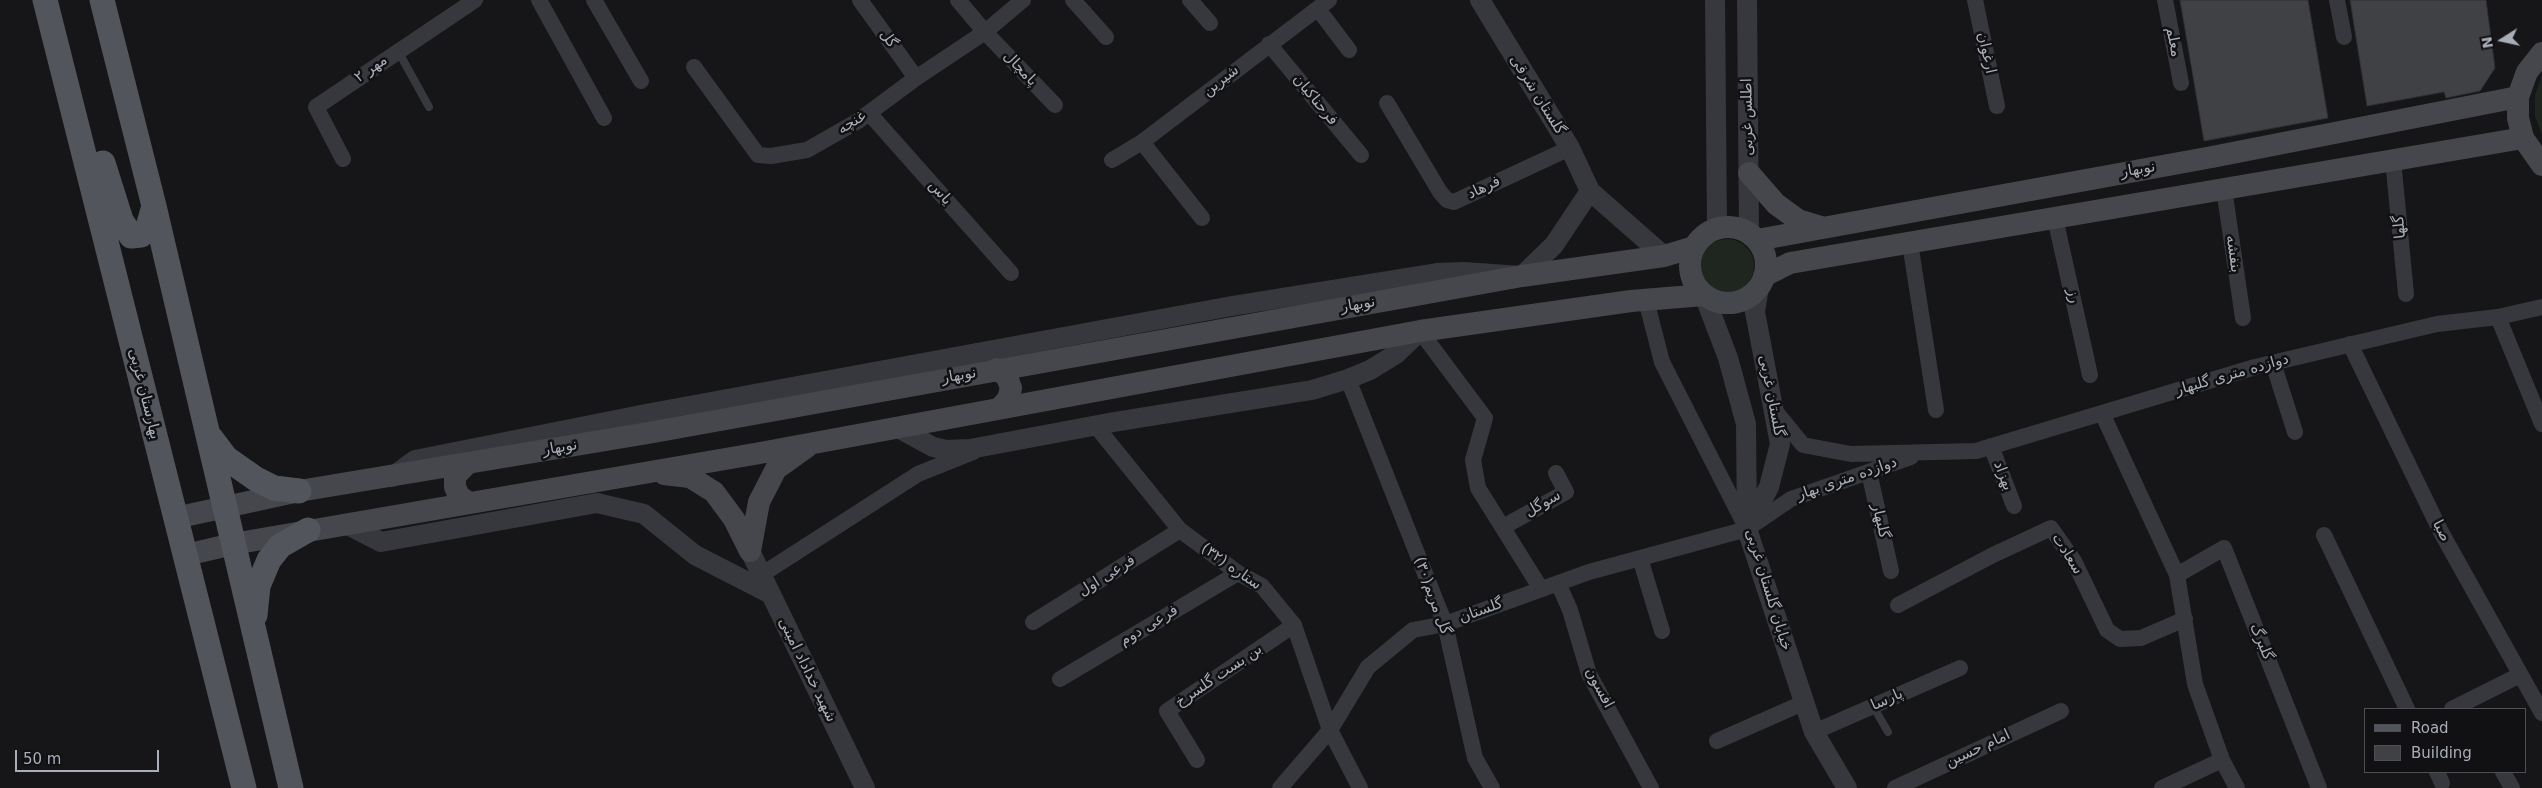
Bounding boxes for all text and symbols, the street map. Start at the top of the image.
north arrow [2477,15,2527,65]
street label: معلم [2161,25,2185,59]
street label: گل [875,26,901,52]
street label: ارغوان [1973,30,1999,76]
text: N [2478,35,2496,50]
street label: پامچال [999,48,1041,90]
street label: مهر ۲ [351,51,391,87]
street label: گلستان شرقی [1505,52,1569,138]
street label: شیرین [1199,61,1243,101]
street label: فرحناکیان [1288,71,1342,129]
street label: اطلس غربی [1738,78,1758,156]
street label: غنچه [834,107,870,139]
street label: نوبهار [2119,158,2157,182]
street label: فرهاد [1465,173,1503,203]
street label: یاس [924,177,956,209]
street label: گلها [2390,214,2410,240]
street label: بنفشه [2221,234,2245,274]
street label: رز [2063,287,2083,305]
street label: نوبهار [1339,293,1377,317]
street label: بهارستان غربی [124,347,164,441]
street label: دوازده متری گلبهار [2173,350,2291,400]
street label: گلستان غربی [1754,353,1788,439]
street label: نوبهار [940,364,978,388]
street label: نوبهار [541,436,579,460]
street label: دوازده متری بهار [1794,453,1900,505]
street label: بهزاد [1989,459,2017,493]
street label: سوگل [1522,487,1564,521]
street label: گلبهار [1867,502,1893,540]
street label: صبا [2428,517,2454,545]
street label: خیابان گلستان غربی [1741,527,1795,653]
street label: سعادت [2047,530,2087,578]
street label: ستاره (۳۲) [1197,540,1265,594]
street label: فرعی اول [1075,551,1139,601]
street label: گل مریم(۳۰) [1410,555,1454,637]
street label: گلستان [1456,595,1506,627]
street label: فرعی دوم [1117,602,1181,650]
street label: شهید خداداد امینی [774,615,840,725]
street label: گلبرگ [2245,621,2277,663]
street label: بن بست گلسرخ [1172,640,1266,712]
street label: افسون [1581,665,1617,711]
street label: پارسا [1868,685,1906,715]
legend [2364,708,2527,773]
text: Road [2411,719,2449,737]
street label: امام حسین [1943,726,2013,772]
scale bar [18,740,161,772]
text: Building [2411,744,2472,762]
text: 50 m [23,750,61,768]

